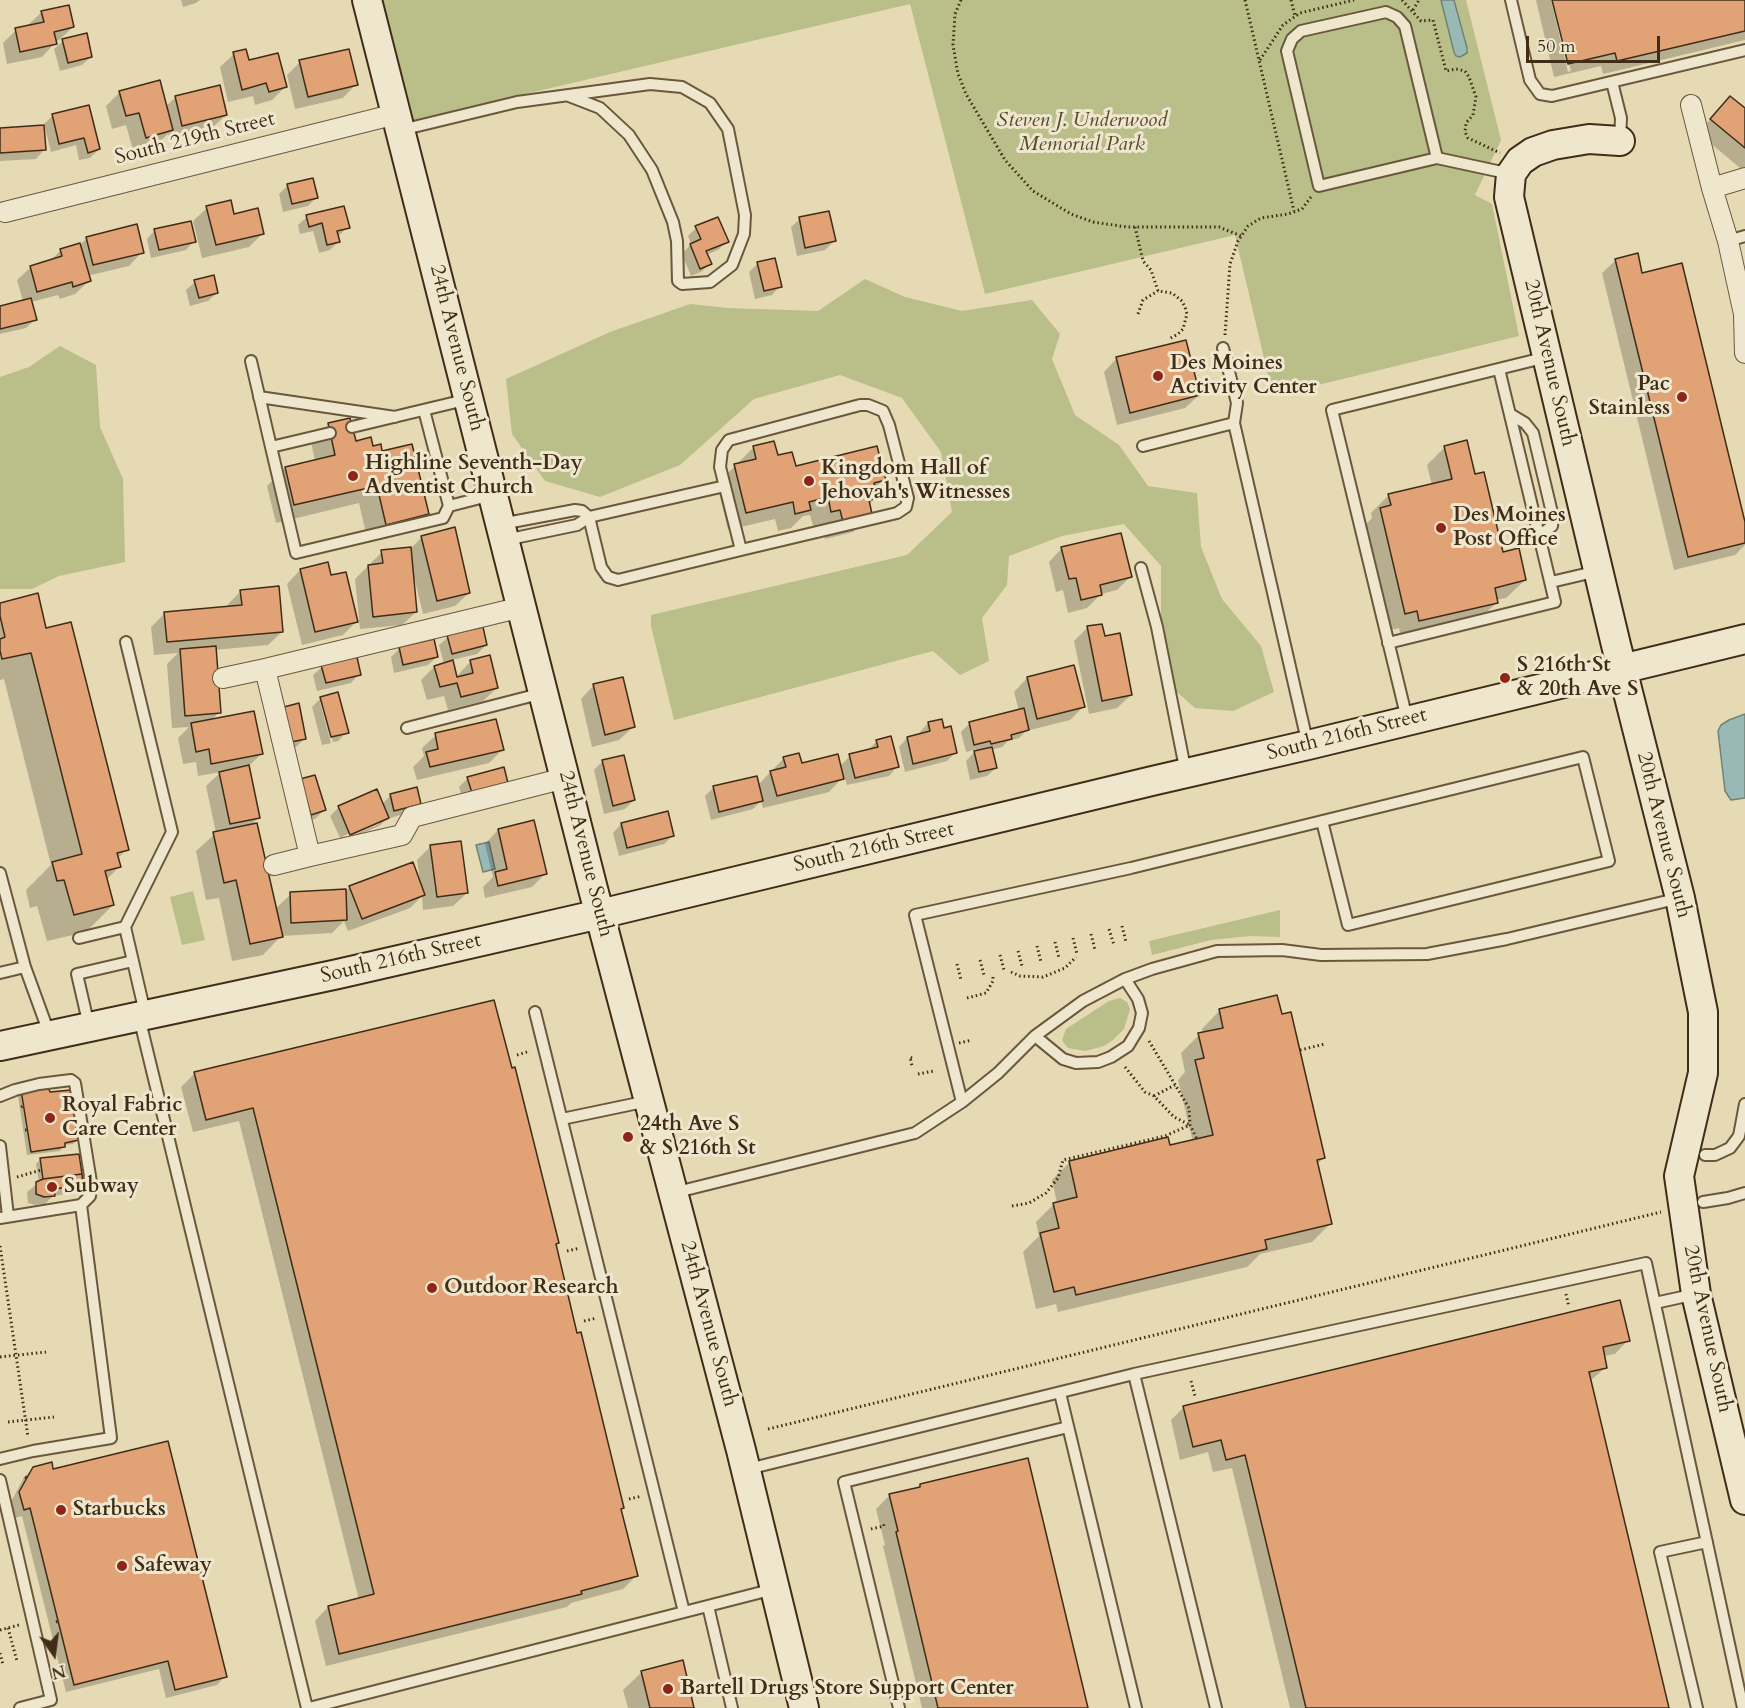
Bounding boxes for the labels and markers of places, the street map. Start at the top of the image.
place label: Des Moines Activity Center [1170,351,1317,401]
marker: Des Moines Activity Center [1151,369,1165,383]
place label: Pac Stainless [1589,372,1670,422]
marker: Pac Stainless [1675,390,1689,404]
place label: Highline Seventh-Day Adventist Church [365,451,583,501]
place label: Kingdom Hall of Jehovah's Witnesses [821,456,1010,506]
marker: Highline Seventh-Day Adventist Church [346,469,360,483]
marker: Kingdom Hall of Jehovah's Witnesses [802,474,816,488]
place label: Des Moines Post Office [1453,503,1566,553]
marker: Des Moines Post Office [1434,521,1448,535]
place label: S 216th St & 20th Ave S [1517,653,1638,703]
marker: S 216th St & 20th Ave S [1498,671,1512,685]
place label: Royal Fabric Care Center [62,1093,182,1143]
marker: Royal Fabric Care Center [43,1111,57,1125]
place label: 24th Ave S & S 216th St [640,1112,756,1162]
marker: 24th Ave S & S 216th St [621,1130,635,1144]
place label: Subway [64,1174,139,1200]
marker: Subway [45,1180,59,1194]
place label: Outdoor Research [444,1275,619,1301]
marker: Outdoor Research [425,1281,439,1295]
place label: Starbucks [73,1497,166,1523]
marker: Starbucks [54,1503,68,1517]
place label: Safeway [134,1553,212,1579]
marker: Safeway [115,1559,129,1573]
place label: Bartell Drugs Store Support Center [680,1676,1014,1702]
marker: Bartell Drugs Store Support Center [661,1682,675,1696]

